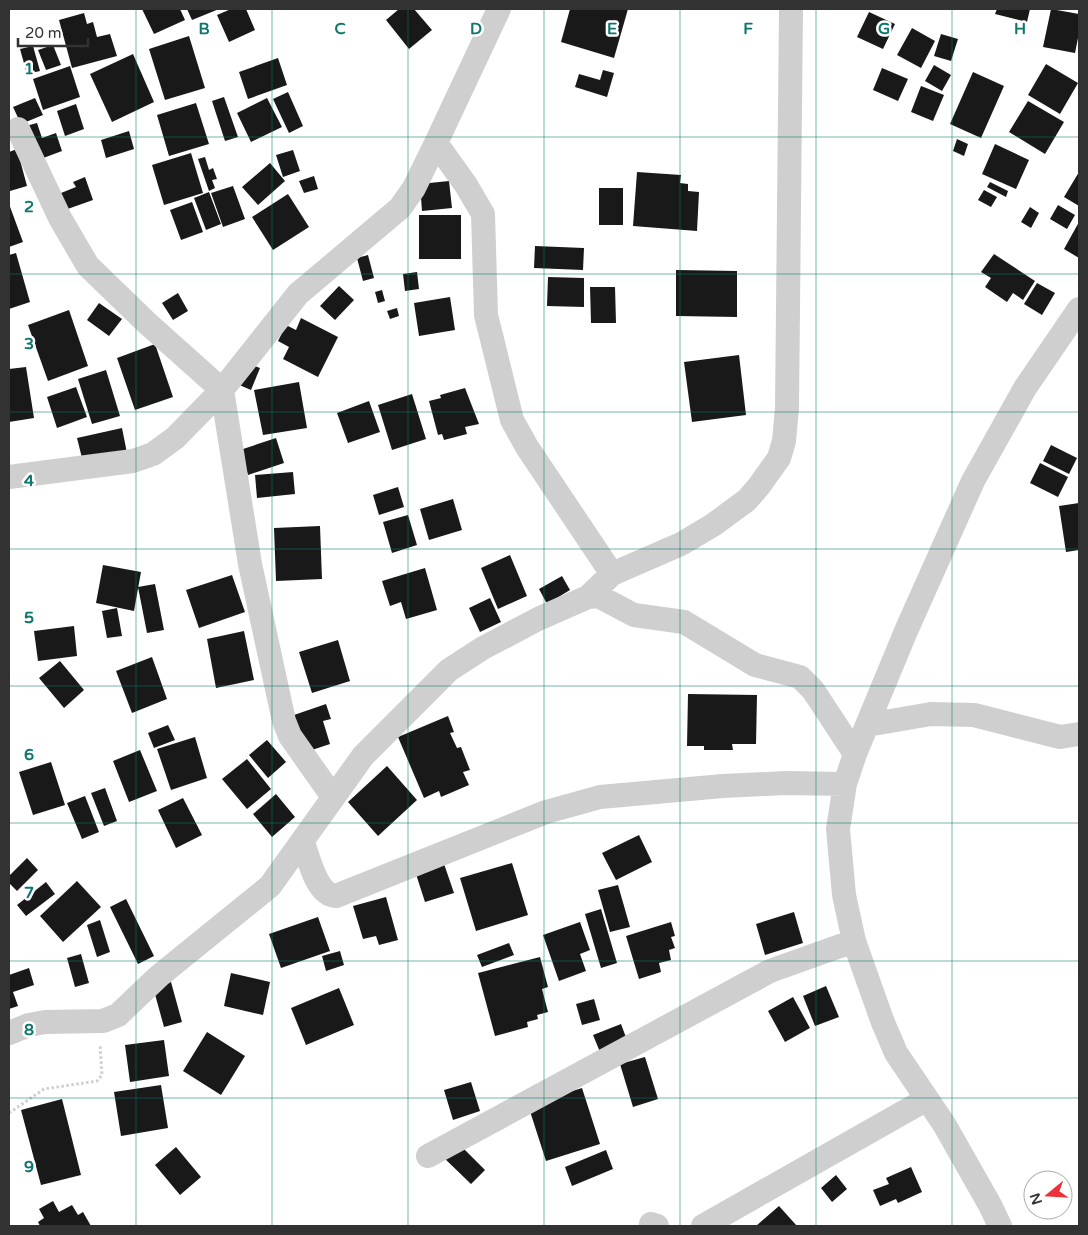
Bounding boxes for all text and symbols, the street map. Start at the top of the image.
scale bar [18,15,88,47]
text: B [198,19,210,39]
text: C [334,19,346,39]
text: D [470,19,482,39]
text: E [607,19,617,39]
text: F [743,19,753,39]
text: G [878,19,890,39]
text: H [1014,19,1026,39]
text: 20 m [25,24,62,42]
text: 1 [24,59,34,79]
text: 2 [24,197,34,217]
text: 3 [24,334,34,354]
text: 4 [24,471,34,491]
text: 5 [24,608,34,628]
text: 6 [24,745,34,765]
text: 7 [24,883,34,903]
text: 8 [24,1020,34,1040]
text: 9 [24,1157,34,1177]
north arrow [1023,1170,1073,1220]
text: N [1026,1191,1046,1207]

